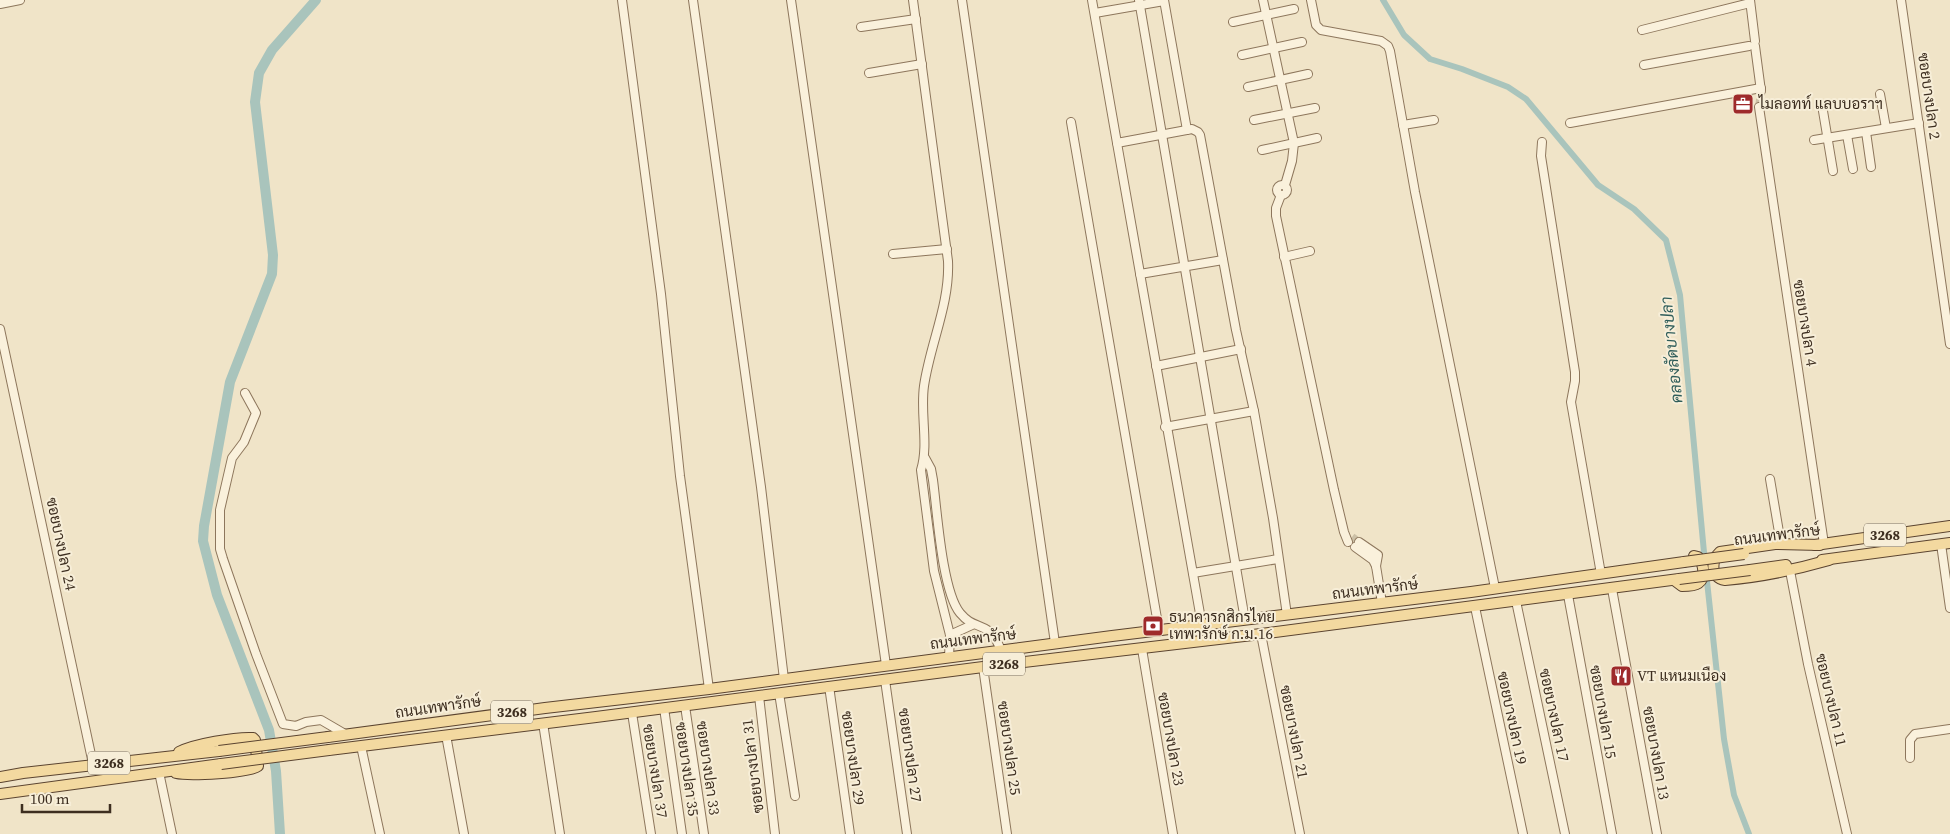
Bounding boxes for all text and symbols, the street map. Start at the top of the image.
street label: ซอยบางปลา 2 [1913,51,1946,141]
office icon: ไมลอทท์ แลบบอราฯ [1731,92,1755,116]
place label: ไมลอทท์ แลบบอราฯ [1758,93,1883,114]
street label: ซอยบางปลา 4 [1788,278,1823,368]
water label: คลองลัดบางปลา [1654,295,1688,404]
street label: ซอยบางปลา 24 [41,495,82,593]
street label: ถนนเทพารักษ์ [1733,519,1822,550]
road number: 3268 [1864,524,1906,546]
street label: ถนนเทพารักษ์ [1331,573,1420,604]
place label: ธนาคารกสิกรไทย เทพารักษ์ ก.ม.16 [1169,606,1275,644]
bank icon: ธนาคารกสิกรไทย เทพารักษ์ ก.ม.16 [1141,614,1165,638]
street label: ถนนเทพารักษ์ [929,623,1018,654]
street label: ซอยบางปลา 11 [1811,651,1852,748]
road number: 3268 [983,652,1025,676]
street label: ซอยบางปลา 15 [1585,663,1622,760]
restaurant icon: VT แหนมเนือง [1609,664,1633,688]
place label: VT แหนมเนือง [1637,665,1726,686]
street label: ซอยบางปลา 17 [1534,666,1575,763]
street label: ซอยบางปลา 19 [1492,669,1533,766]
street label: ซอยบางปลา 21 [1275,683,1314,780]
street label: ถนนเทพารักษ์ [394,690,483,723]
street label: ซอยบางปลา 23 [1153,690,1190,787]
road number: 3268 [491,700,533,724]
street label: ซอยบางปลา 25 [993,700,1026,796]
street label: ซอยบางปลา 13 [1638,704,1675,801]
street label: ซอยบางปลา 27 [894,707,927,803]
street label: ซอยบางปลา 29 [837,710,870,806]
street label: ซอยบางปลา 31 [736,718,769,814]
street label: ซอยบางปลา 33 [692,720,725,816]
street label: ซอยบางปลา 35 [671,721,704,817]
street label: ซอยบางปลา 37 [638,723,673,819]
road number: 3268 [88,751,130,774]
scale bar [22,782,110,814]
text: 100 m [30,788,70,809]

